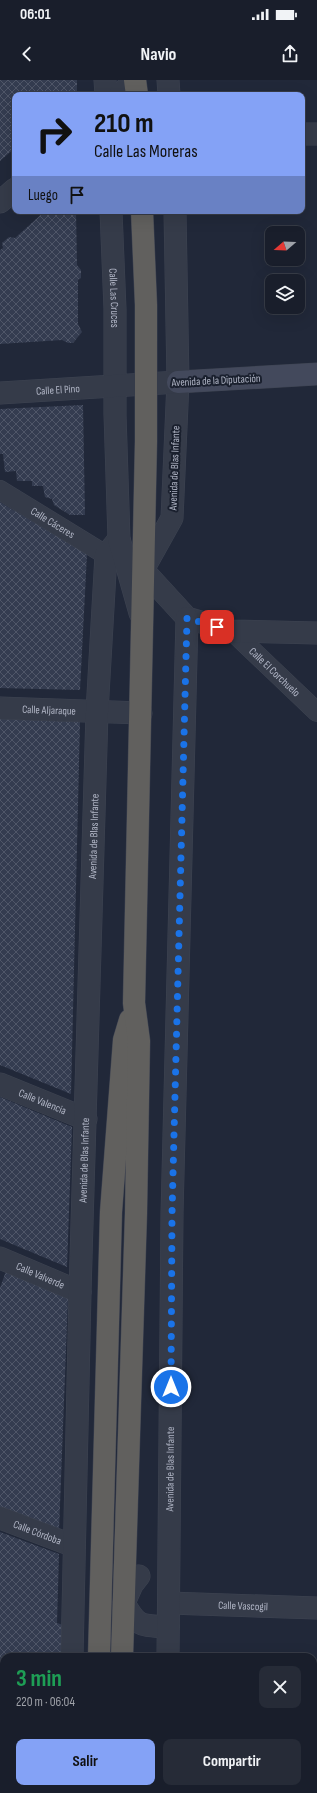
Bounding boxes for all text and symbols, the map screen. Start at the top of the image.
text: 06:01 [20,5,51,24]
icon: back [16,43,38,65]
icon: share [279,43,301,65]
text: Navio [141,44,176,65]
text: 210 m [94,107,154,140]
icon: right [28,108,80,160]
text: Calle Las Moreras [94,141,198,162]
icon: arrive [66,184,88,206]
text: Luego [28,186,58,205]
north arrow [265,226,305,266]
map controls [265,226,305,314]
street label: Calle Las Cruces [106,268,121,328]
button: layers [265,274,305,314]
street label: Avenida de la Diputación [170,372,261,389]
street label: Calle El Pino [36,382,81,398]
street label: Avenida de Blas Infante [166,425,182,512]
street label: Calle Cáceres [28,504,77,541]
pin [200,610,234,644]
icon: arrive [206,616,228,638]
street label: Calle El Corchuelo [246,645,303,700]
street label: Calle Aljaraque [22,703,76,718]
street label: Avenida de Blas Infante [86,794,102,880]
street label: Calle Valencia [17,1086,68,1117]
street label: Avenida de Blas Infante [77,1117,92,1204]
street label: Calle Valverde [14,1260,66,1292]
position arrow [150,1366,192,1408]
street label: Avenida de Blas Infante [163,1426,177,1513]
street label: Calle Córdoba [11,1518,63,1548]
street label: Calle Vascogil [218,1599,268,1613]
text: 3 min [16,1664,62,1693]
button: close [259,1666,301,1708]
text: 220 m · 06:04 [16,1694,75,1710]
button: Salir [16,1739,155,1785]
button: Compartir [163,1739,301,1785]

